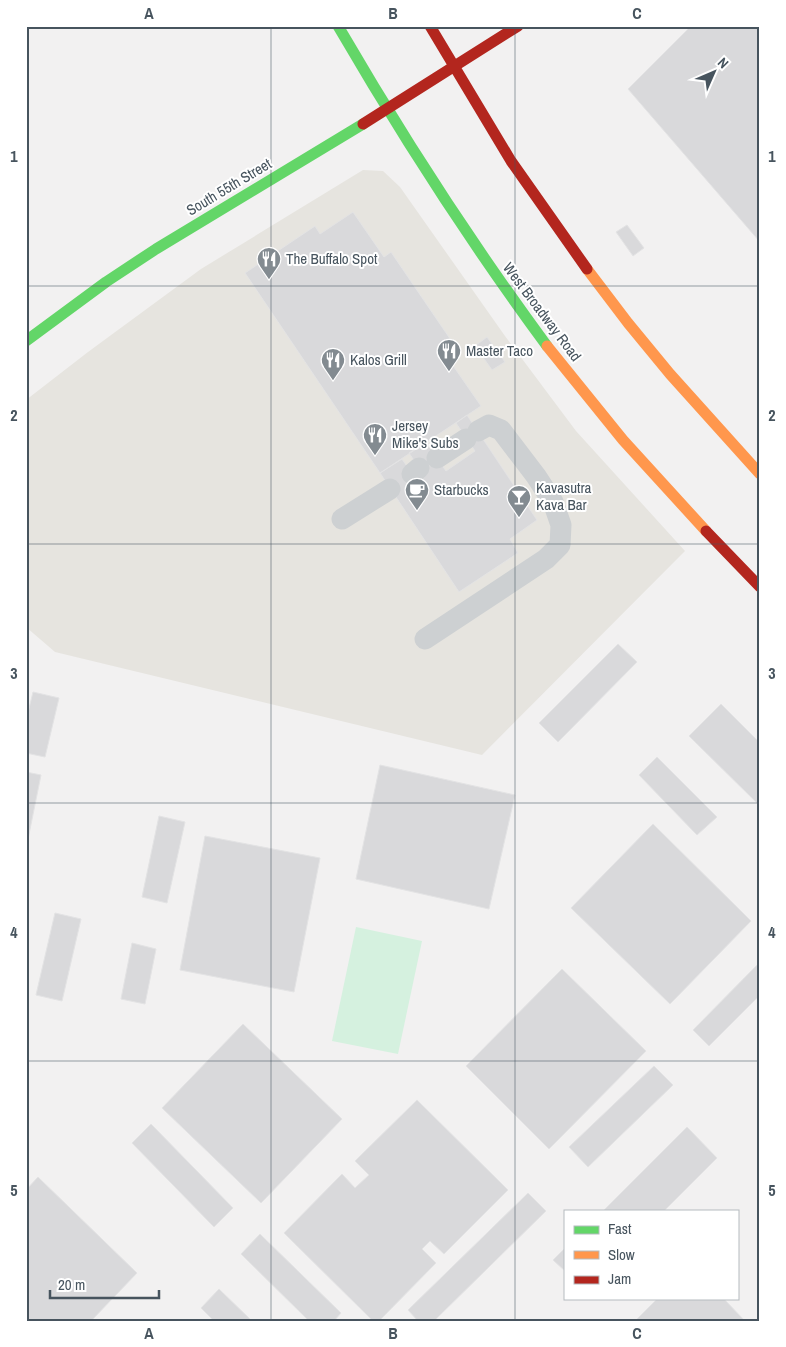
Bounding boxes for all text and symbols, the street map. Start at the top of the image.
text: A [144,2,154,24]
text: B [388,2,398,24]
text: C [632,2,642,24]
north arrow [688,48,738,98]
text: N [714,54,732,72]
text: 1 [10,145,18,167]
text: 1 [768,145,776,167]
street label: South 55th Street [182,153,276,220]
restaurant icon: The Buffalo Spot [256,246,282,280]
place label: The Buffalo Spot [286,248,378,269]
street label: West Broadway Road [498,258,587,365]
restaurant icon: Master Taco [436,338,462,372]
place label: Master Taco [466,340,533,361]
restaurant icon: Kalos Grill [320,347,346,381]
place label: Kalos Grill [350,349,407,370]
text: 2 [10,404,18,426]
text: 2 [768,404,776,426]
place label: Jersey Mike's Subs [392,415,459,453]
restaurant icon: Jersey Mike's Subs [362,422,388,456]
cafe icon: Starbucks [404,477,430,511]
place label: Kavasutra Kava Bar [536,477,592,515]
place label: Starbucks [434,479,489,500]
bar icon: Kavasutra Kava Bar [506,484,532,518]
text: 3 [10,662,18,684]
text: 3 [768,662,776,684]
text: 4 [10,921,18,943]
text: 4 [768,921,776,943]
text: 5 [10,1179,18,1201]
text: 5 [768,1179,776,1201]
legend [564,1210,738,1300]
text: Fast [608,1218,632,1239]
text: Slow [608,1244,635,1265]
scale bar [50,1267,159,1299]
text: Jam [608,1268,631,1289]
text: 20 m [58,1274,85,1295]
text: A [144,1322,154,1344]
text: B [388,1322,398,1344]
text: C [632,1322,642,1344]

